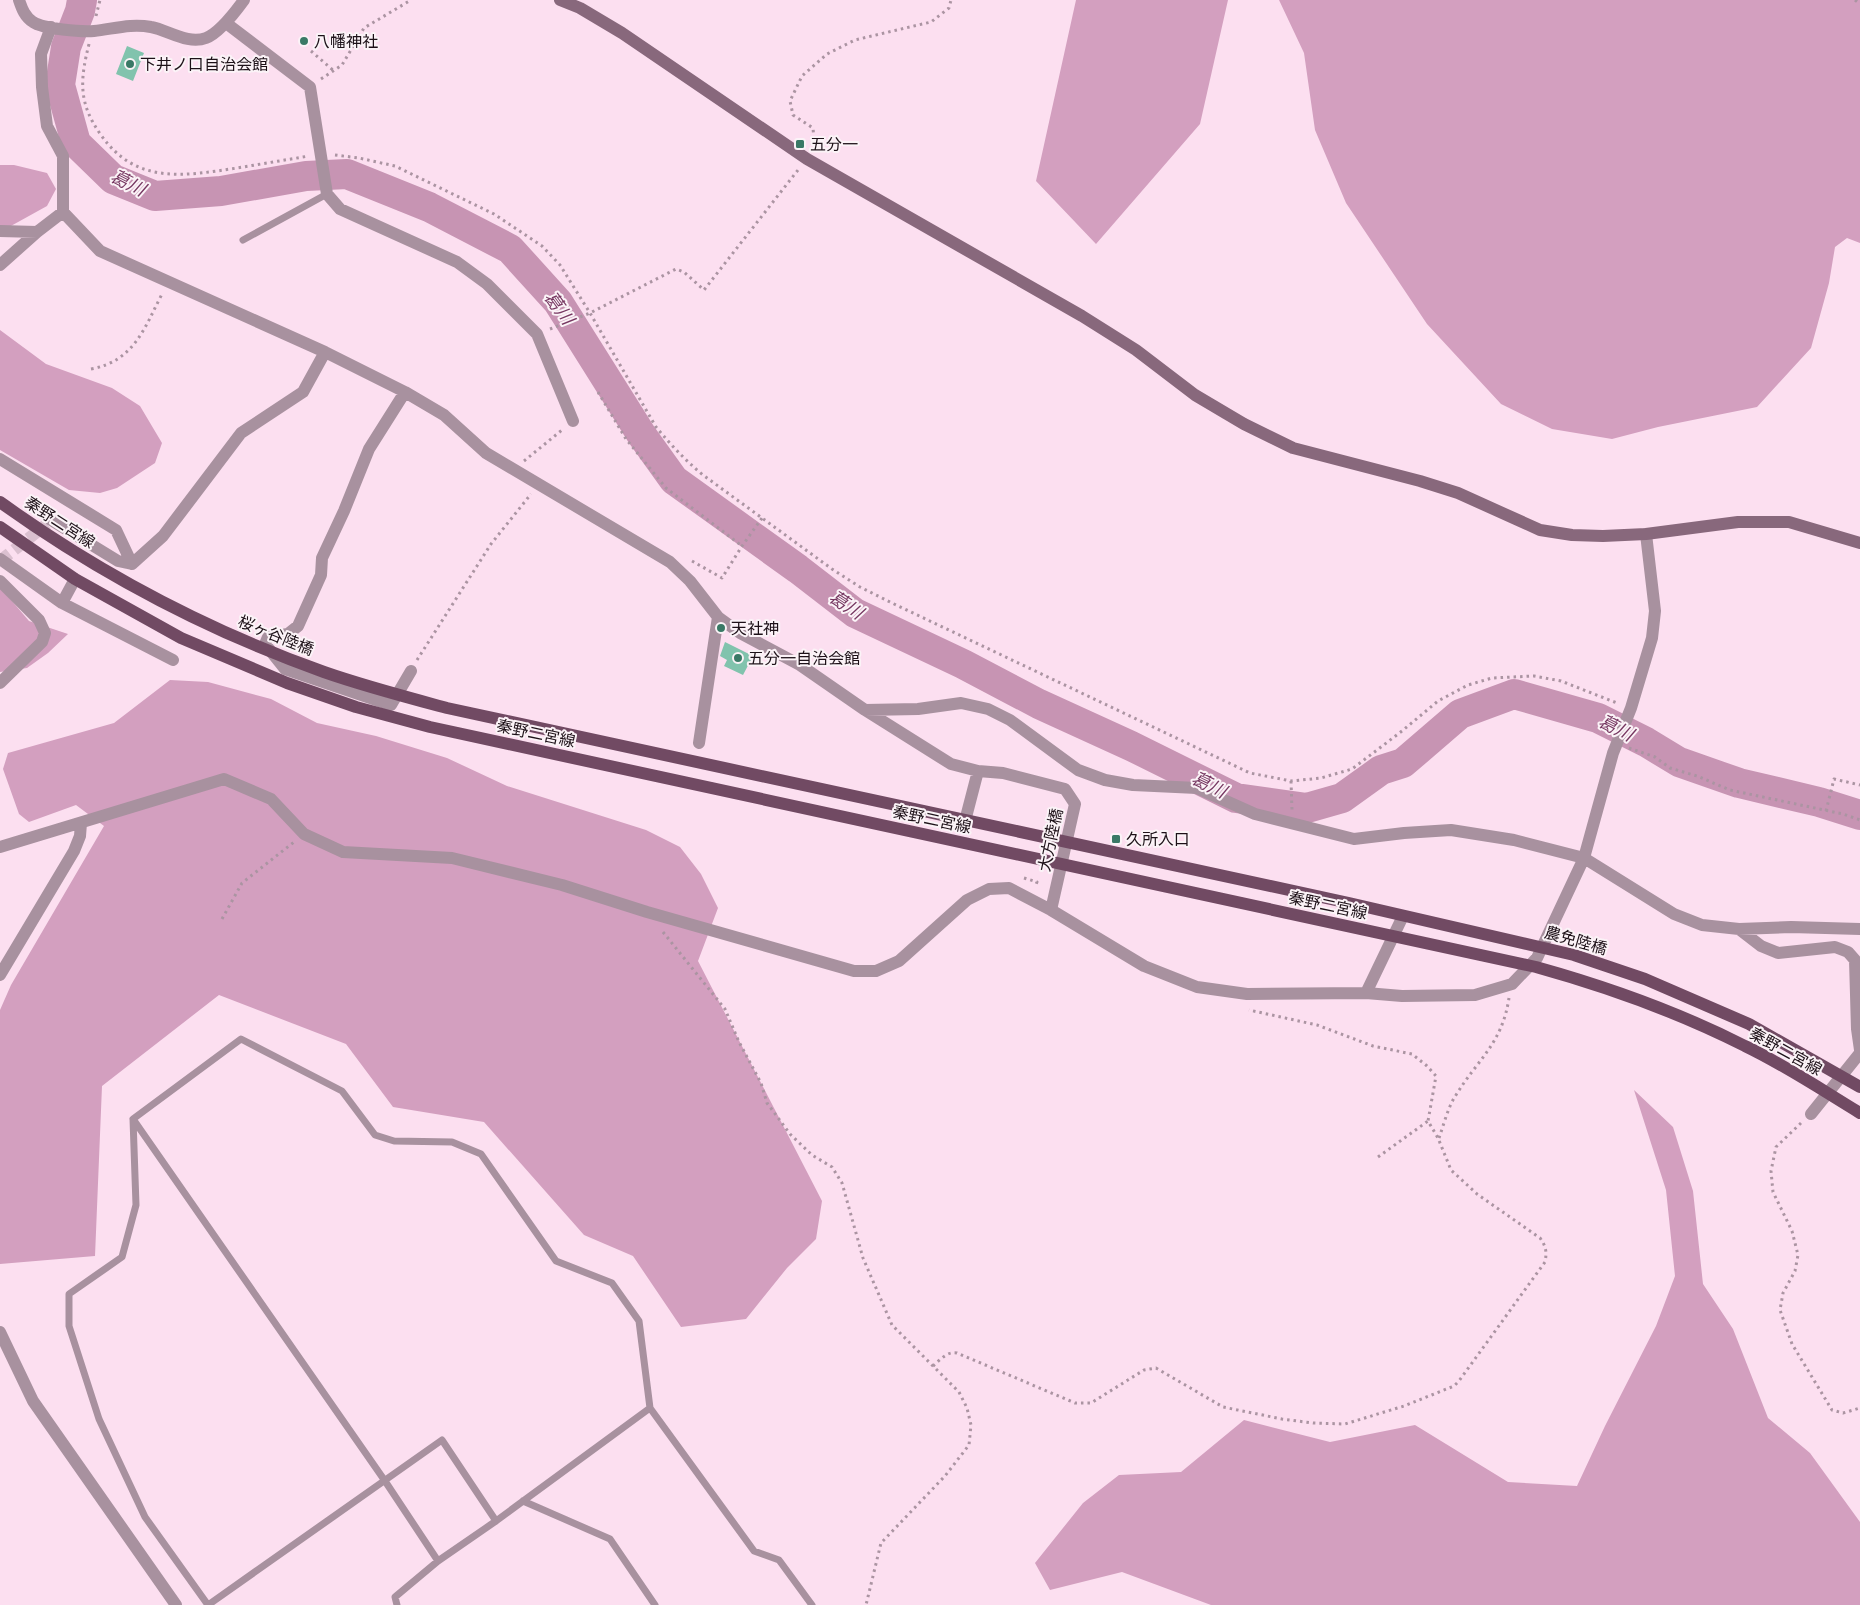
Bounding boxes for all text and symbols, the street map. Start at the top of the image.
place label: 八幡神社 [314,32,378,51]
marker: 八幡神社 [298,35,310,47]
place label: 下井ノ口自治会館 [140,55,268,74]
marker: 下井ノ口自治会館 [124,58,136,70]
place label: 五分一 [810,135,858,154]
marker: 五分一 [794,138,806,150]
water label: 葛川 [107,165,151,202]
water label: 葛川 [540,287,580,331]
street label: 秦野二宮線 [21,493,98,552]
water label: 葛川 [825,586,869,625]
street label: 桜ヶ谷陸橋 [235,612,316,659]
place label: 天社神 [731,619,779,638]
marker: 天社神 [715,622,727,634]
place label: 五分一自治会館 [748,649,860,668]
marker: 五分一自治会館 [732,652,744,664]
water label: 葛川 [1595,710,1639,747]
street label: 秦野二宮線 [495,716,577,751]
water label: 葛川 [1188,767,1232,804]
street label: 秦野二宮線 [891,802,973,837]
street label: 大方陸橋 [1035,807,1066,873]
place label: 久所入口 [1126,830,1190,849]
marker: 久所入口 [1110,833,1122,845]
street label: 秦野二宮線 [1287,888,1369,923]
street label: 農免陸橋 [1542,923,1609,958]
street label: 秦野二宮線 [1746,1024,1825,1079]

